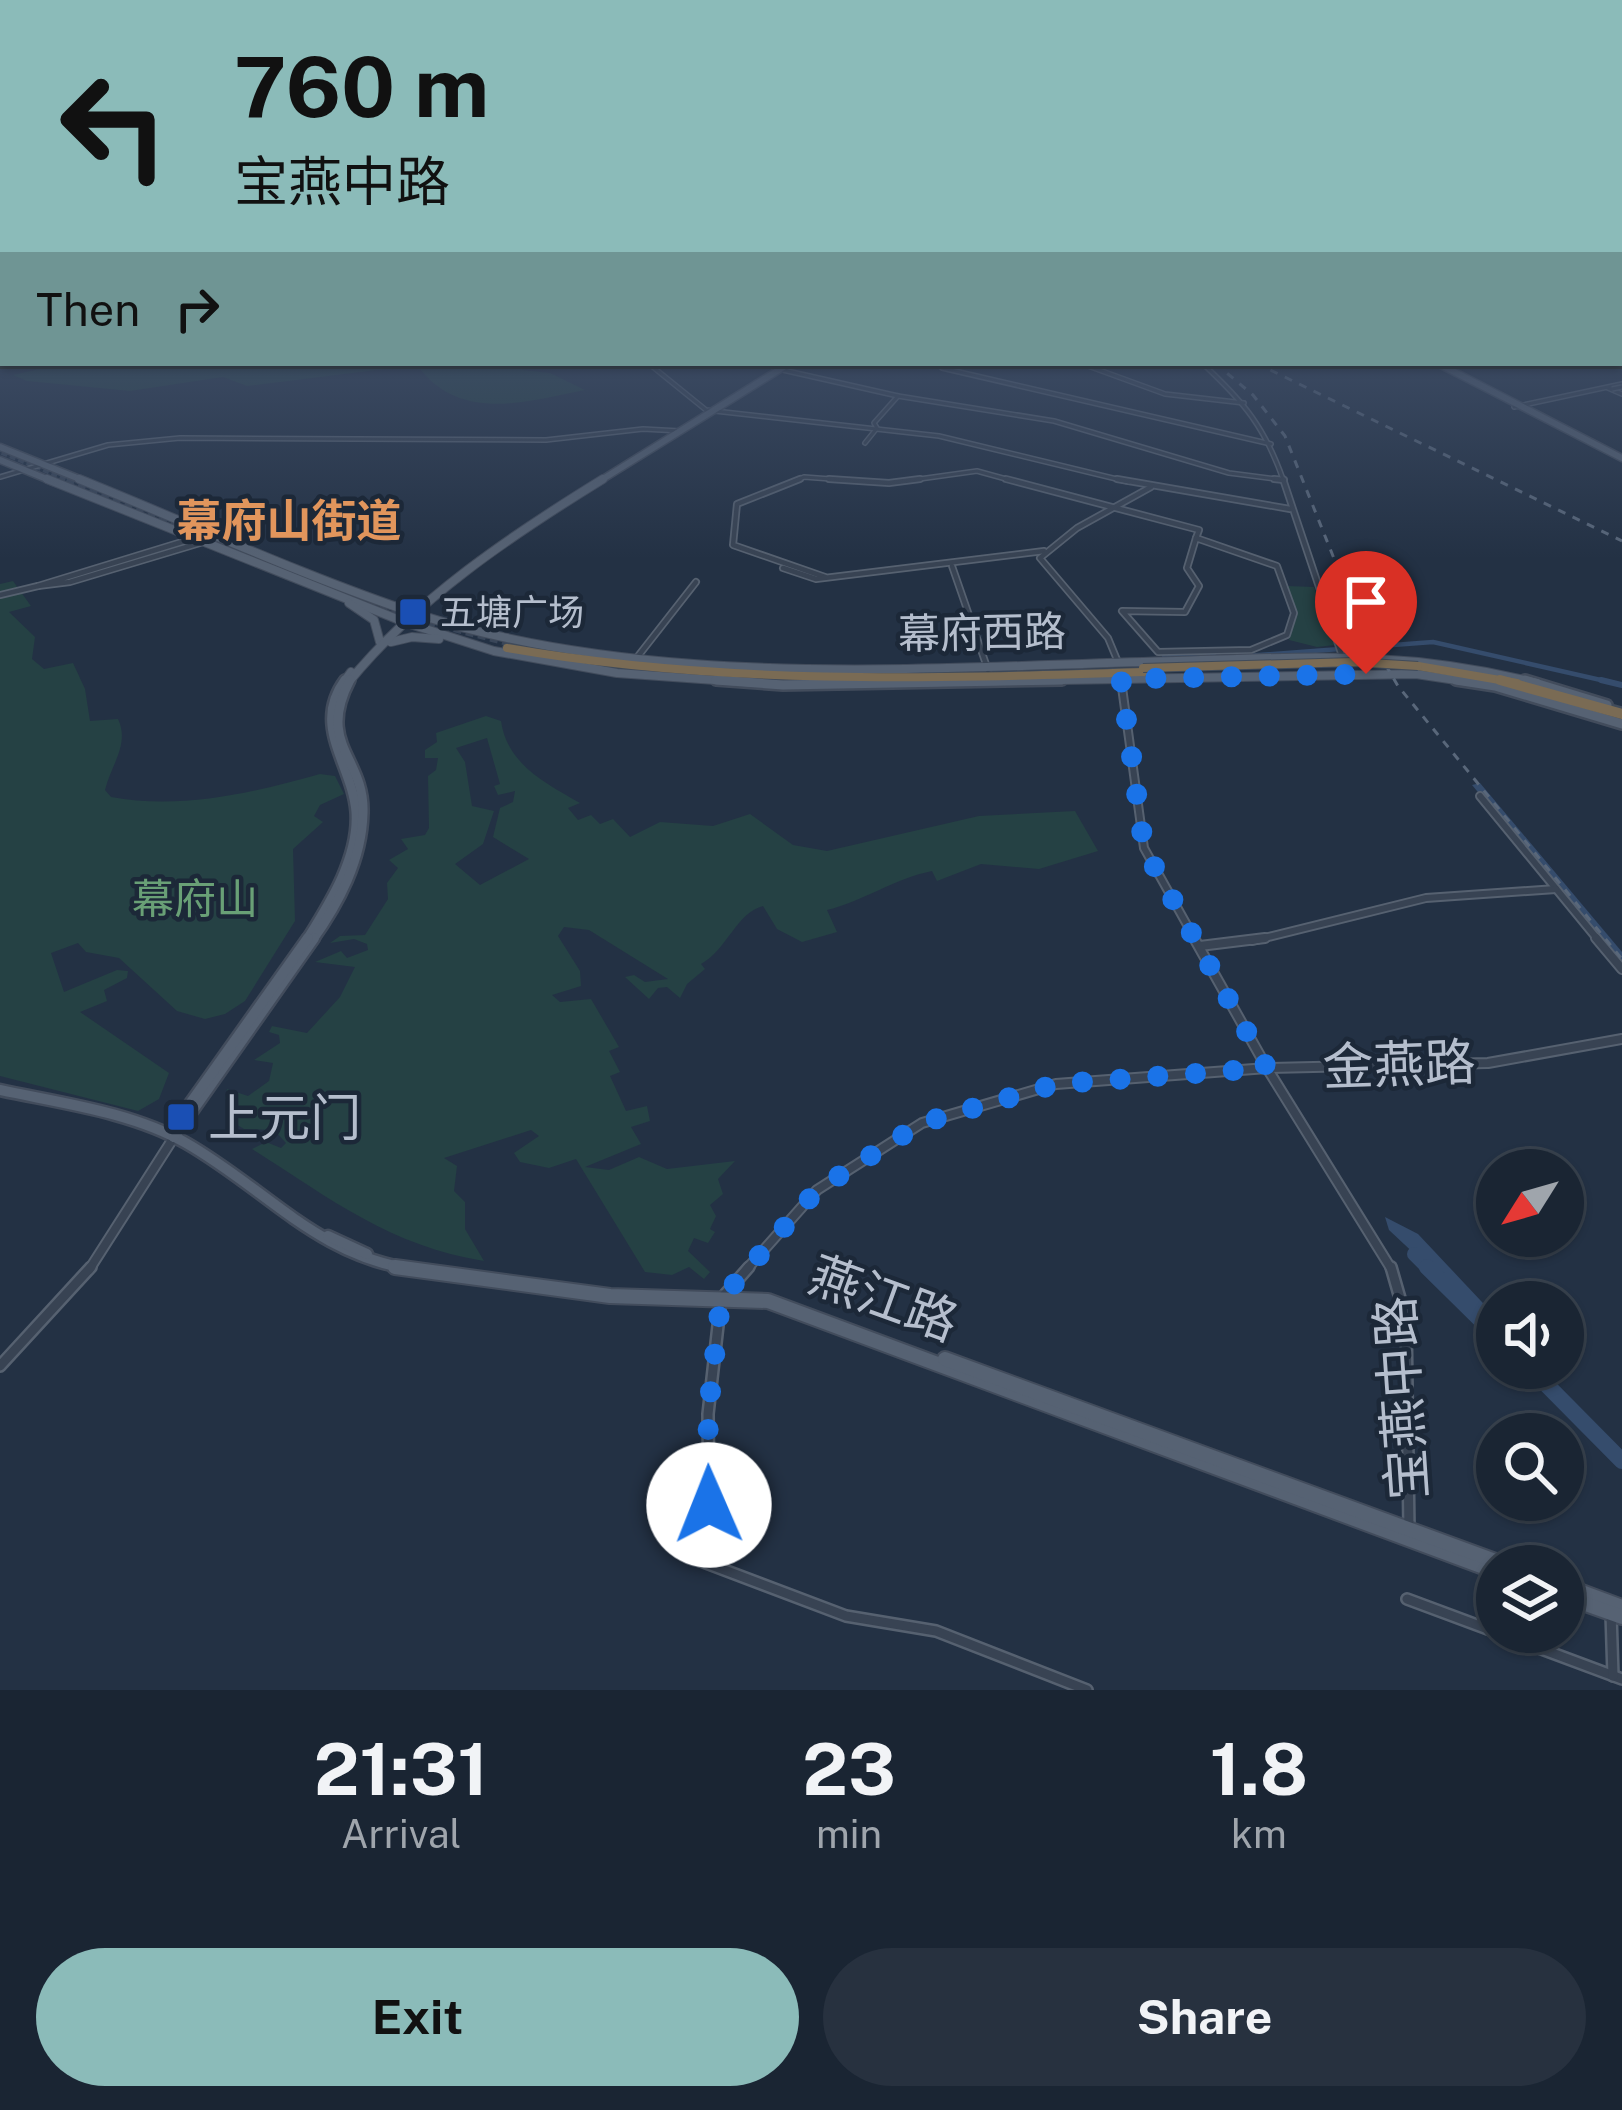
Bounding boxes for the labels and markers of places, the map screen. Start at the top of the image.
pin [1315,551,1417,674]
place label: 五塘广场 [440,591,584,633]
marker: 五塘广场 [397,596,429,628]
place label: 上元门 [208,1088,361,1147]
marker: 上元门 [165,1101,197,1133]

